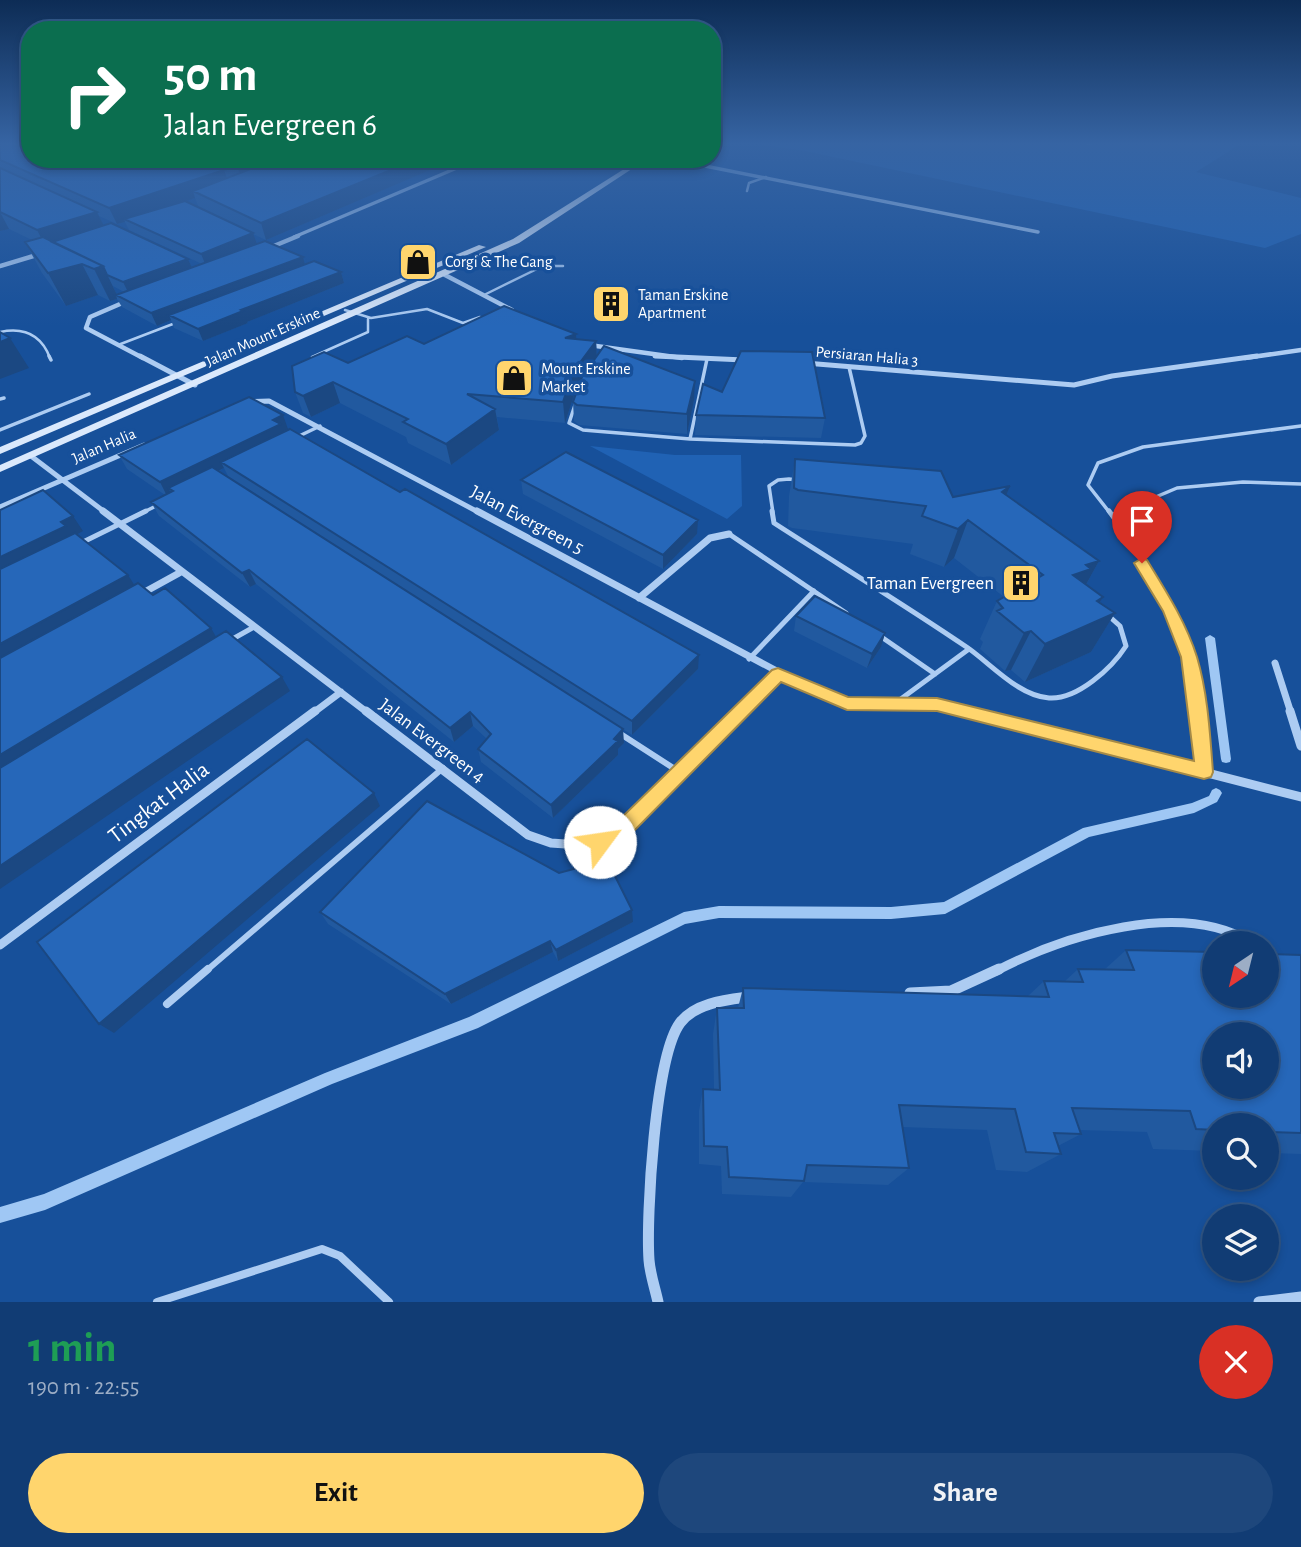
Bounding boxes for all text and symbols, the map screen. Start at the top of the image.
icon: right [49,49,140,140]
text: 50 m [164,51,258,100]
text: Jalan Evergreen 6 [164,109,377,141]
shop icon: Corgi & The Gang [397,241,439,283]
place label: Corgi & The Gang [445,254,553,270]
building icon: Taman Erskine Apartment [590,283,632,325]
place label: Taman Erskine Apartment [638,287,728,321]
street label: Jalan Mount Erskine [203,305,323,369]
street label: Persiaran Halia 3 [815,344,919,368]
shop icon: Mount Erskine Market [493,357,535,399]
place label: Mount Erskine Market [541,361,631,395]
street label: Jalan Halia [70,425,138,467]
street label: Jalan Evergreen 5 [467,482,587,558]
pin [1112,491,1172,563]
icon: arrive [1123,502,1161,540]
building icon: Taman Evergreen [1000,562,1042,604]
place label: Taman Evergreen [867,574,994,593]
street label: Jalan Evergreen 4 [376,695,488,787]
street label: Tingkat Halia [104,758,214,848]
position arrow [563,805,637,879]
north arrow [1202,931,1279,1008]
map controls [1202,931,1279,1281]
button: sound [1202,1022,1279,1099]
button: search [1202,1113,1279,1190]
button: layers [1202,1204,1279,1281]
button: close [1199,1325,1273,1399]
text: 1 min [28,1327,117,1369]
text: 190 m · 22:55 [28,1376,139,1399]
button: Exit [28,1453,644,1533]
button: Share [658,1453,1273,1533]

